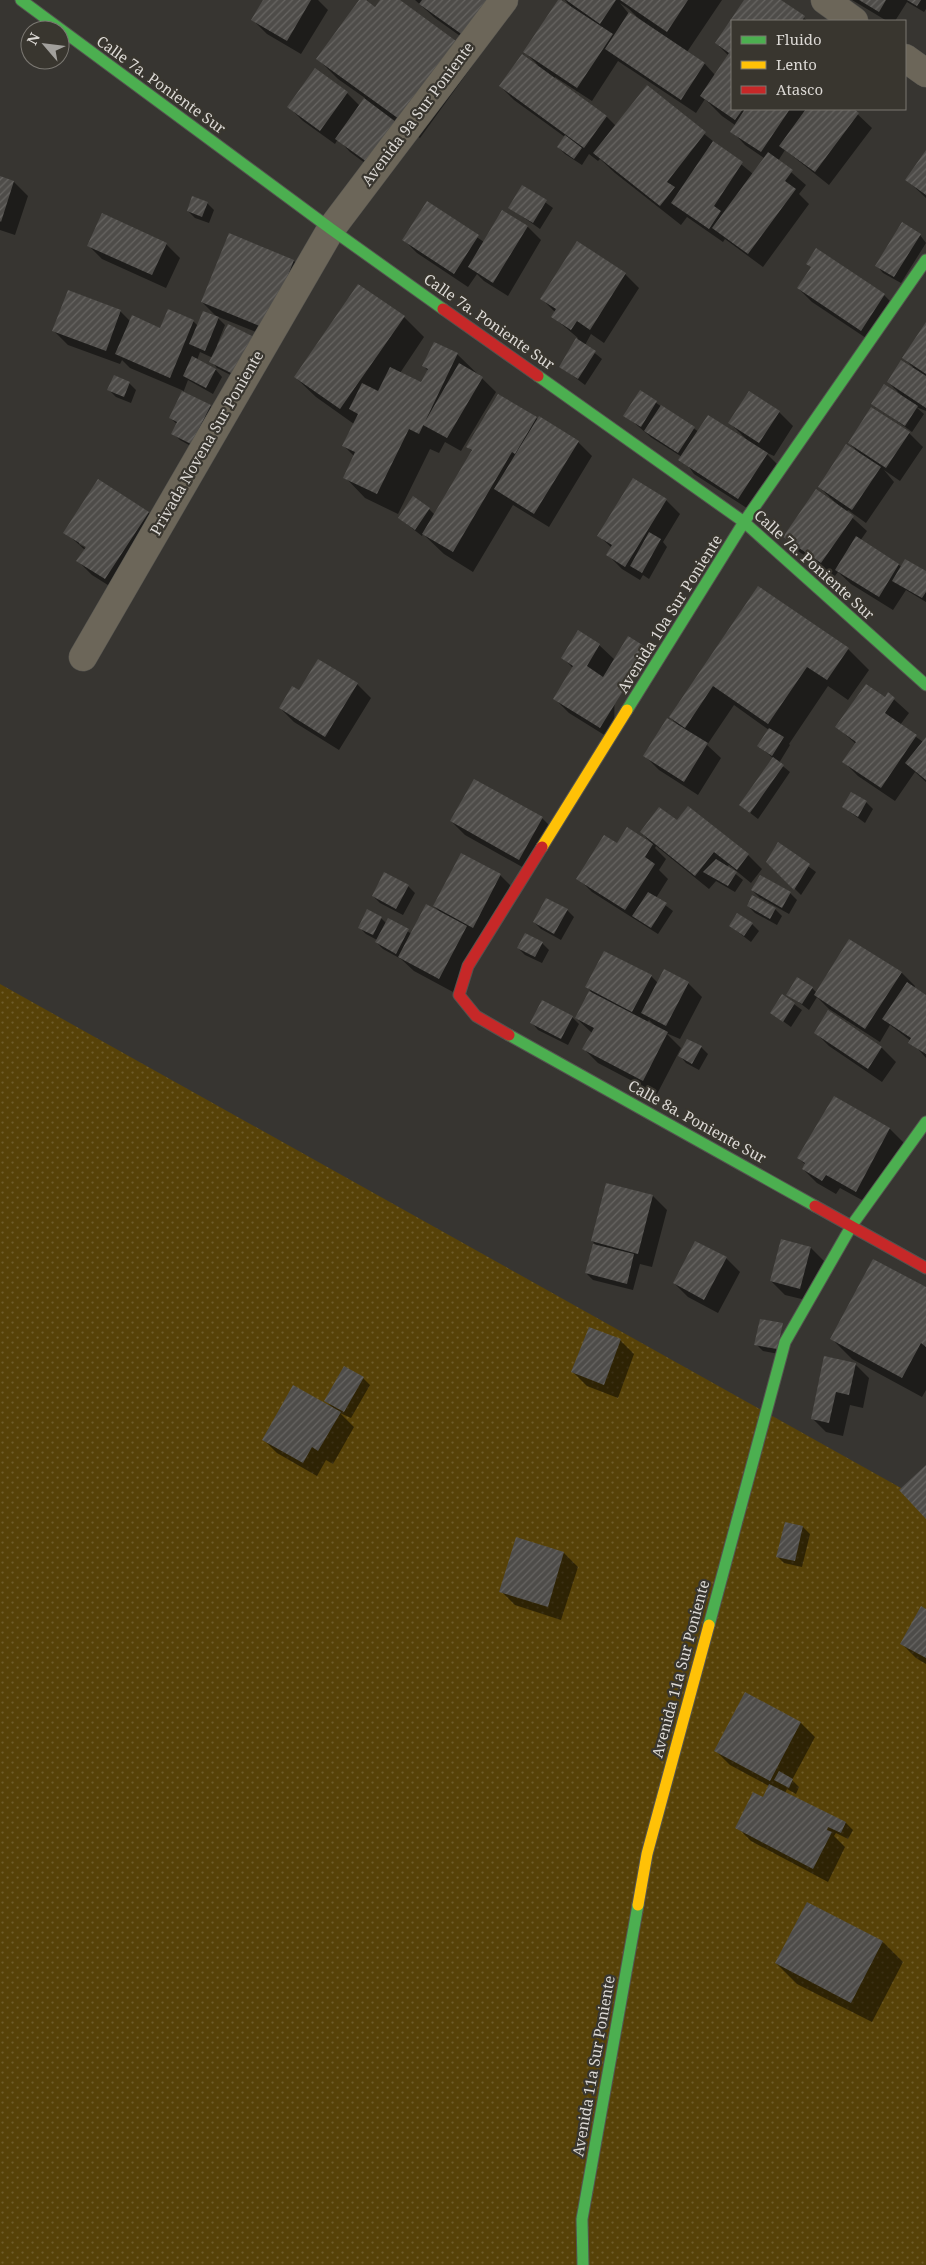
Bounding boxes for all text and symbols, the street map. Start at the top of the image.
north arrow [20,20,70,70]
legend [731,20,906,110]
text: N [22,29,44,48]
text: Fluido [776,29,822,49]
street label: Calle 7a. Poniente Sur [93,30,230,138]
street label: Avenida 9a Sur Poniente [357,37,478,189]
text: Lento [776,54,817,74]
text: Atasco [776,79,823,99]
street label: Calle 7a. Poniente Sur [420,268,559,374]
street label: Privada Novena Sur Poniente [145,346,267,539]
street label: Calle 7a. Poniente Sur [750,505,879,624]
street label: Avenida 10a Sur Poniente [612,530,726,697]
street label: Calle 8a. Poniente Sur [625,1075,770,1167]
street label: Avenida 11a Sur Poniente [647,1578,713,1760]
street label: Avenida 11a Sur Poniente [567,1974,619,2158]

